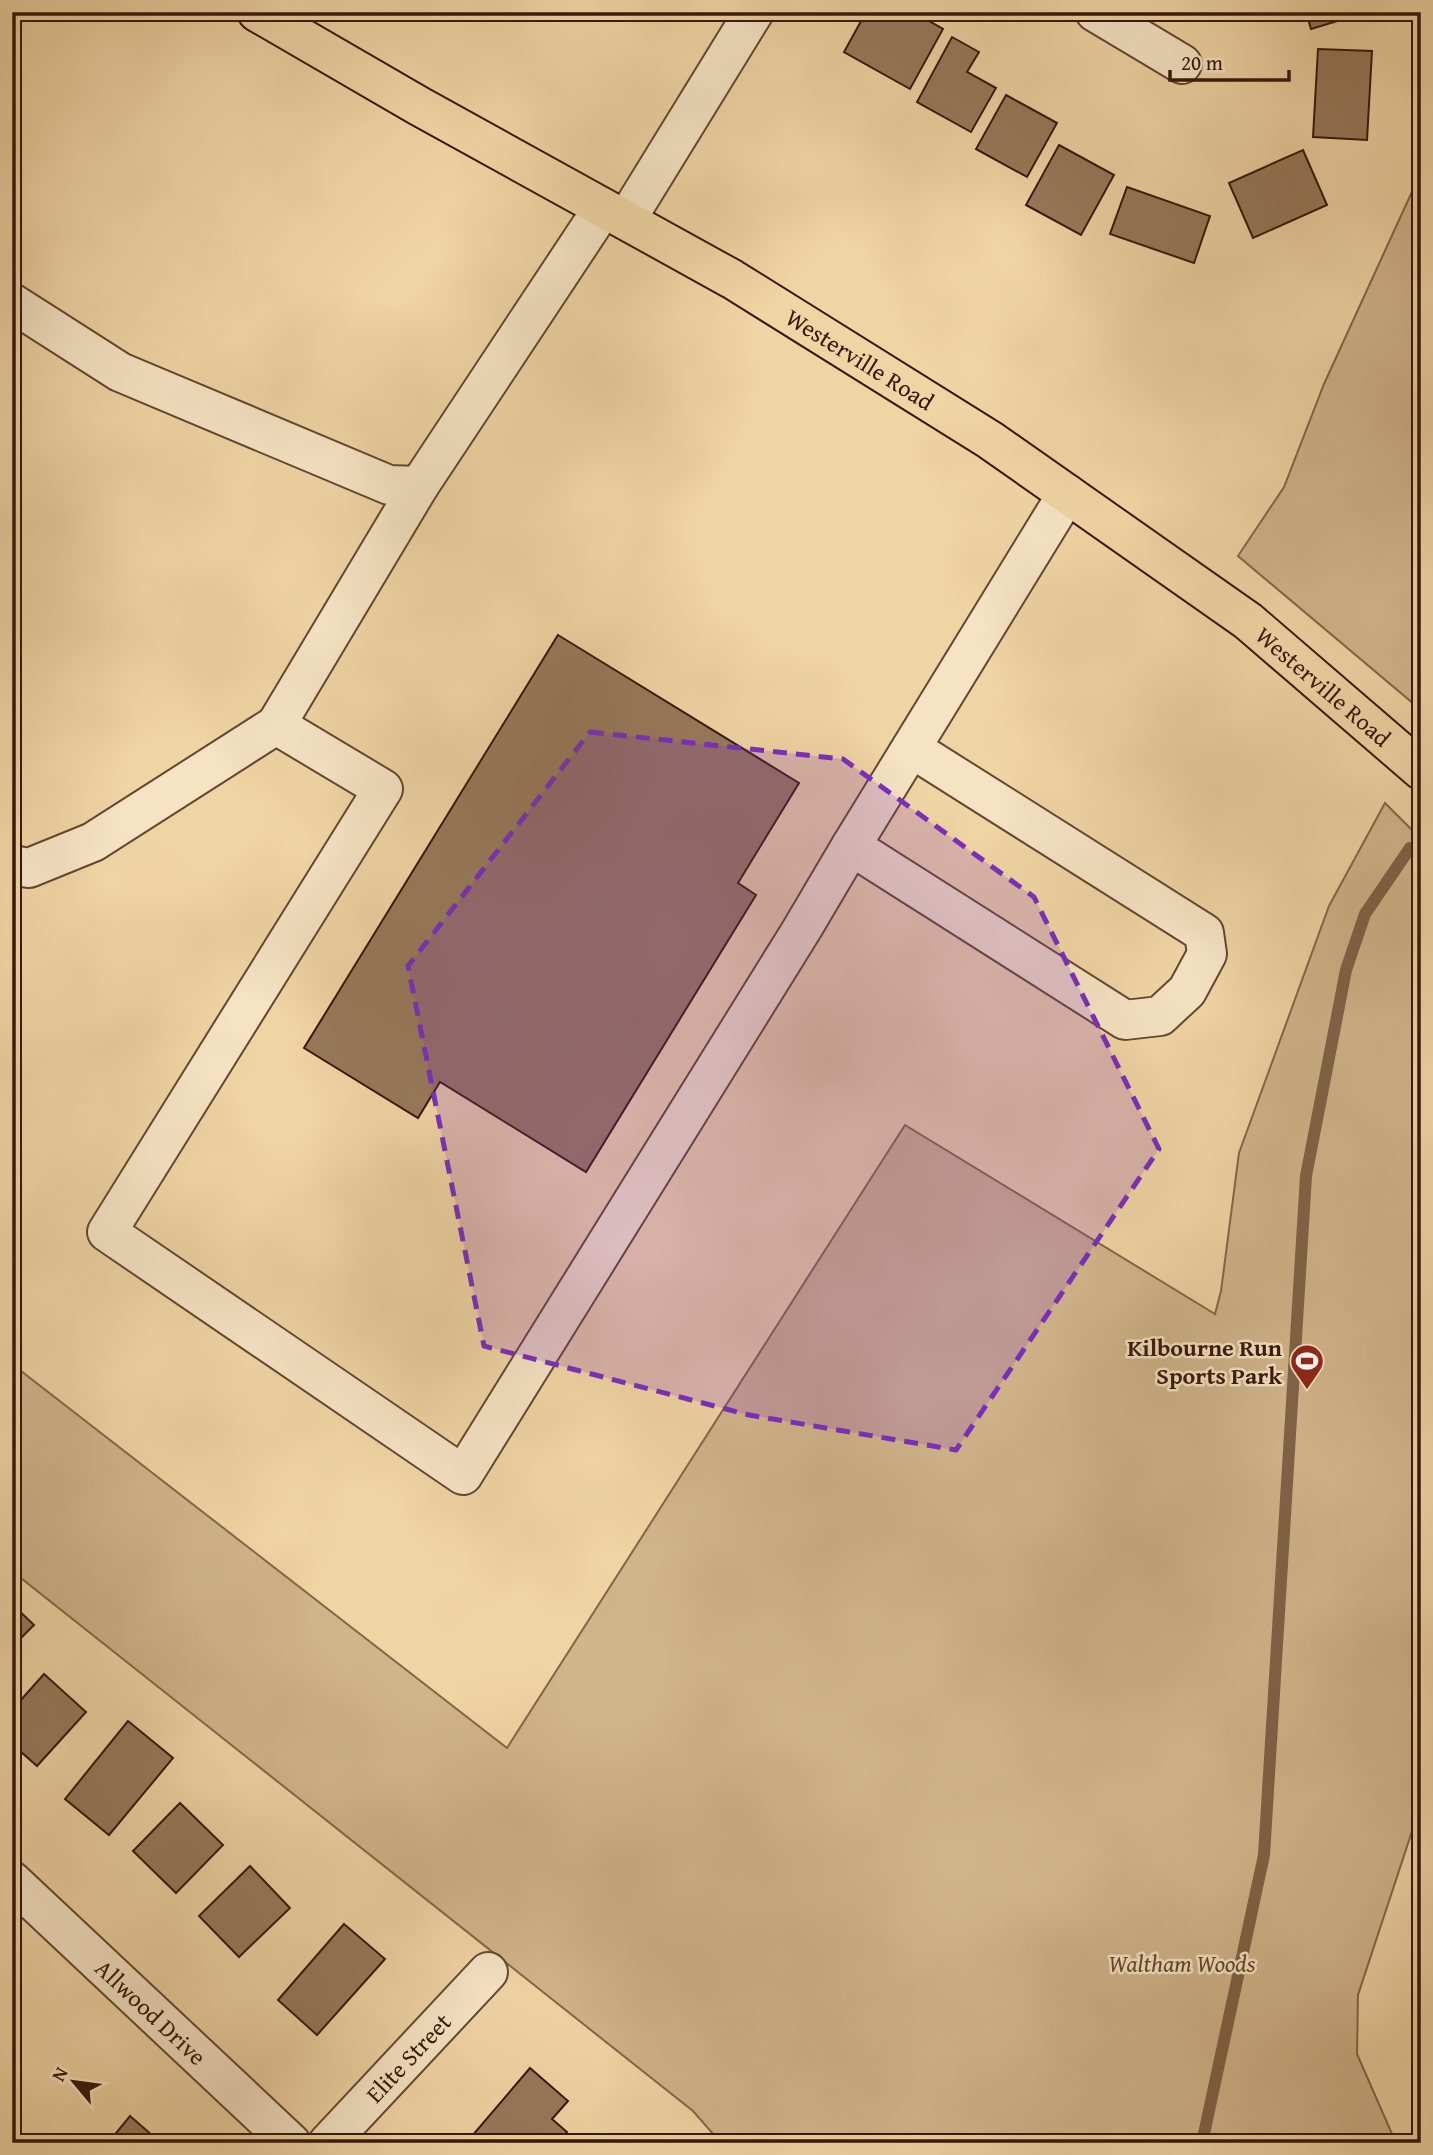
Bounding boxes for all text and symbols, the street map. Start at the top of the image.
scale bar [1170,38,1290,82]
text: 20 m [1181,47,1223,78]
street label: Westerville Road [779,299,941,419]
street label: Westerville Road [1248,618,1399,755]
place label: Kilbourne Run Sports Park [1127,1330,1282,1393]
sports icon: Kilbourne Run Sports Park [1288,1342,1326,1391]
park label: Waltham Woods [1109,1946,1256,1981]
street label: Allwood Drive [88,1951,215,2073]
street label: Elite Street [357,2005,459,2110]
north arrow [38,2046,108,2116]
text: N [44,2061,75,2086]

